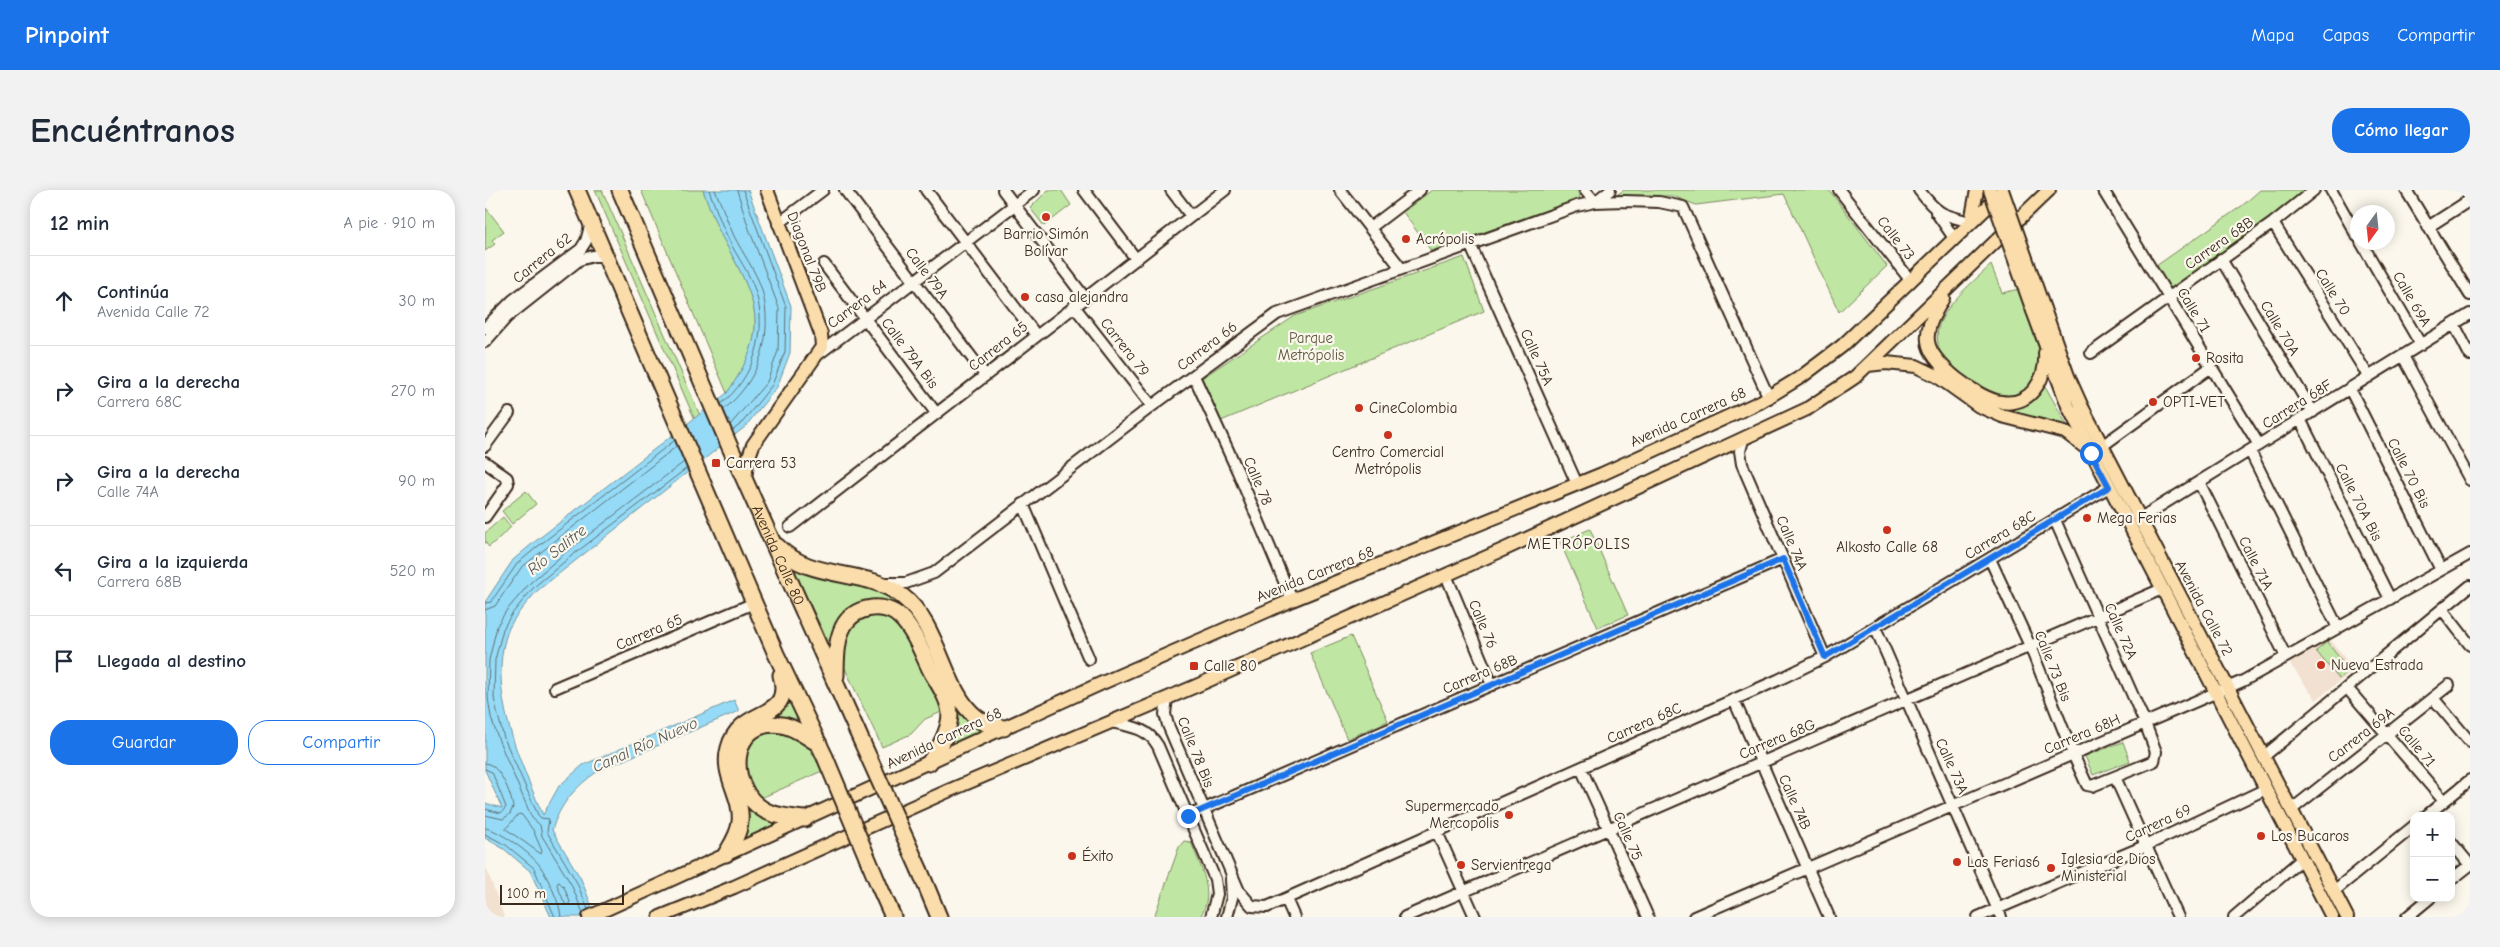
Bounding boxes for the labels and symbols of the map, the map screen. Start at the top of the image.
north arrow [2350,205,2395,250]
street label: Diagonal 79B [783,209,831,295]
marker: Barrio Simón Bolívar [1040,211,1052,223]
street label: Calle 73 [1873,212,1919,264]
street label: Carrera 68B [2181,213,2257,273]
place label: Barrio Simón Bolívar [1003,225,1089,260]
street label: Carrera 62 [509,229,575,287]
place label: Acrópolis [1416,230,1474,248]
marker: Acrópolis [1400,233,1412,245]
street label: Calle 79A [902,244,952,303]
street label: Calle 70 [2312,265,2354,319]
street label: Calle 69A [2389,268,2435,330]
street label: Carrera 64 [824,276,890,332]
street label: Calle 71 [2174,284,2214,336]
place label: casa alejandra [1035,288,1128,306]
marker: casa alejandra [1019,291,1031,303]
street label: Calle 70A [2257,297,2304,359]
street label: Calle 79A Bis [878,314,942,392]
street label: Carrera 79 [1097,314,1154,380]
street label: Carrera 65 [965,317,1031,375]
street label: Carrera 66 [1173,318,1241,374]
street label: Calle 75A [1517,326,1558,388]
park label: Parque Metrópolis [1278,329,1344,364]
place label: Rosita [2206,349,2244,367]
marker: Rosita [2190,352,2202,364]
street label: Carrera 68F [2259,375,2336,433]
street label: Avenida Carrera 68 [1627,383,1749,451]
place label: OPTI-VET [2163,393,2225,411]
marker: OPTI-VET [2147,396,2159,408]
place label: CineColombia [1369,399,1457,417]
marker: CineColombia [1353,402,1365,414]
marker: Centro Comercial Metrópolis [1382,429,1394,441]
street label: Calle 70 Bis [2384,435,2434,511]
route start [2080,442,2103,465]
place label: Centro Comercial Metrópolis [1332,443,1444,478]
place label: Carrera 53 [726,454,796,472]
street label: Calle 78 [1240,454,1276,508]
marker: Carrera 53 [710,457,722,469]
street label: Calle 70A Bis [2332,460,2386,544]
street label: Avenida Calle 80 [748,502,808,608]
street label: Carrera 68C [1961,507,2039,563]
place label: Mega Ferias [2097,509,2176,527]
marker: Mega Ferias [2081,512,2093,524]
street label: Calle 74A [1772,513,1812,573]
water label: Río Salitre [524,521,590,579]
marker: Alkosto Calle 68 [1881,524,1893,536]
street label: Calle 71A [2235,533,2277,593]
district label: METRÓPOLIS [1527,534,1631,553]
place label: Alkosto Calle 68 [1836,538,1938,556]
street label: Avenida Carrera 68 [1254,542,1376,606]
street label: Avenida Calle 72 [2171,557,2237,659]
street label: Calle 76 [1465,597,1501,651]
street label: Calle 72A [2101,600,2141,662]
street label: Carrera 65 [613,610,685,654]
street label: Calle 73 Bis [2031,628,2075,704]
street label: Carrera 68B [1440,650,1520,698]
place label: Nueva Estrada [2331,656,2423,674]
place label: Calle 80 [1204,657,1257,675]
marker: Nueva Estrada [2315,659,2327,671]
marker: Calle 80 [1188,660,1200,672]
street label: Carrera 68C [1604,699,1684,747]
street label: Avenida Carrera 68 [884,703,1004,773]
street label: Carrera 69A [2324,703,2398,767]
street label: Carrera 68H [2041,710,2123,758]
water label: Canal Río Nuevo [590,714,700,776]
street label: Calle 78 Bis [1174,714,1218,790]
street label: Carrera 68G [1736,715,1818,763]
street label: Calle 71 [2394,721,2440,771]
street label: Calle 73A [1932,735,1972,797]
street label: Calle 74B [1775,772,1815,832]
place label: Supermercado Mercopolis [1405,797,1499,832]
street label: Carrera 69 [2122,800,2194,846]
route end [1177,805,1200,828]
marker: Supermercado Mercopolis [1503,809,1515,821]
street label: Calle 75 [1609,809,1647,863]
place label: Los Bucaros [2271,827,2349,845]
marker: Los Bucaros [2255,830,2267,842]
place label: Éxito [1082,846,1113,865]
marker: Éxito [1066,850,1078,862]
place label: Iglesia de Dios Ministerial [2061,850,2155,885]
place label: Las Ferias6 [1967,853,2040,871]
place label: Servientrega [1471,856,1551,874]
marker: Las Ferias6 [1951,856,1963,868]
marker: Servientrega [1455,859,1467,871]
marker: Iglesia de Dios Ministerial [2045,862,2057,874]
scale bar [500,882,624,905]

